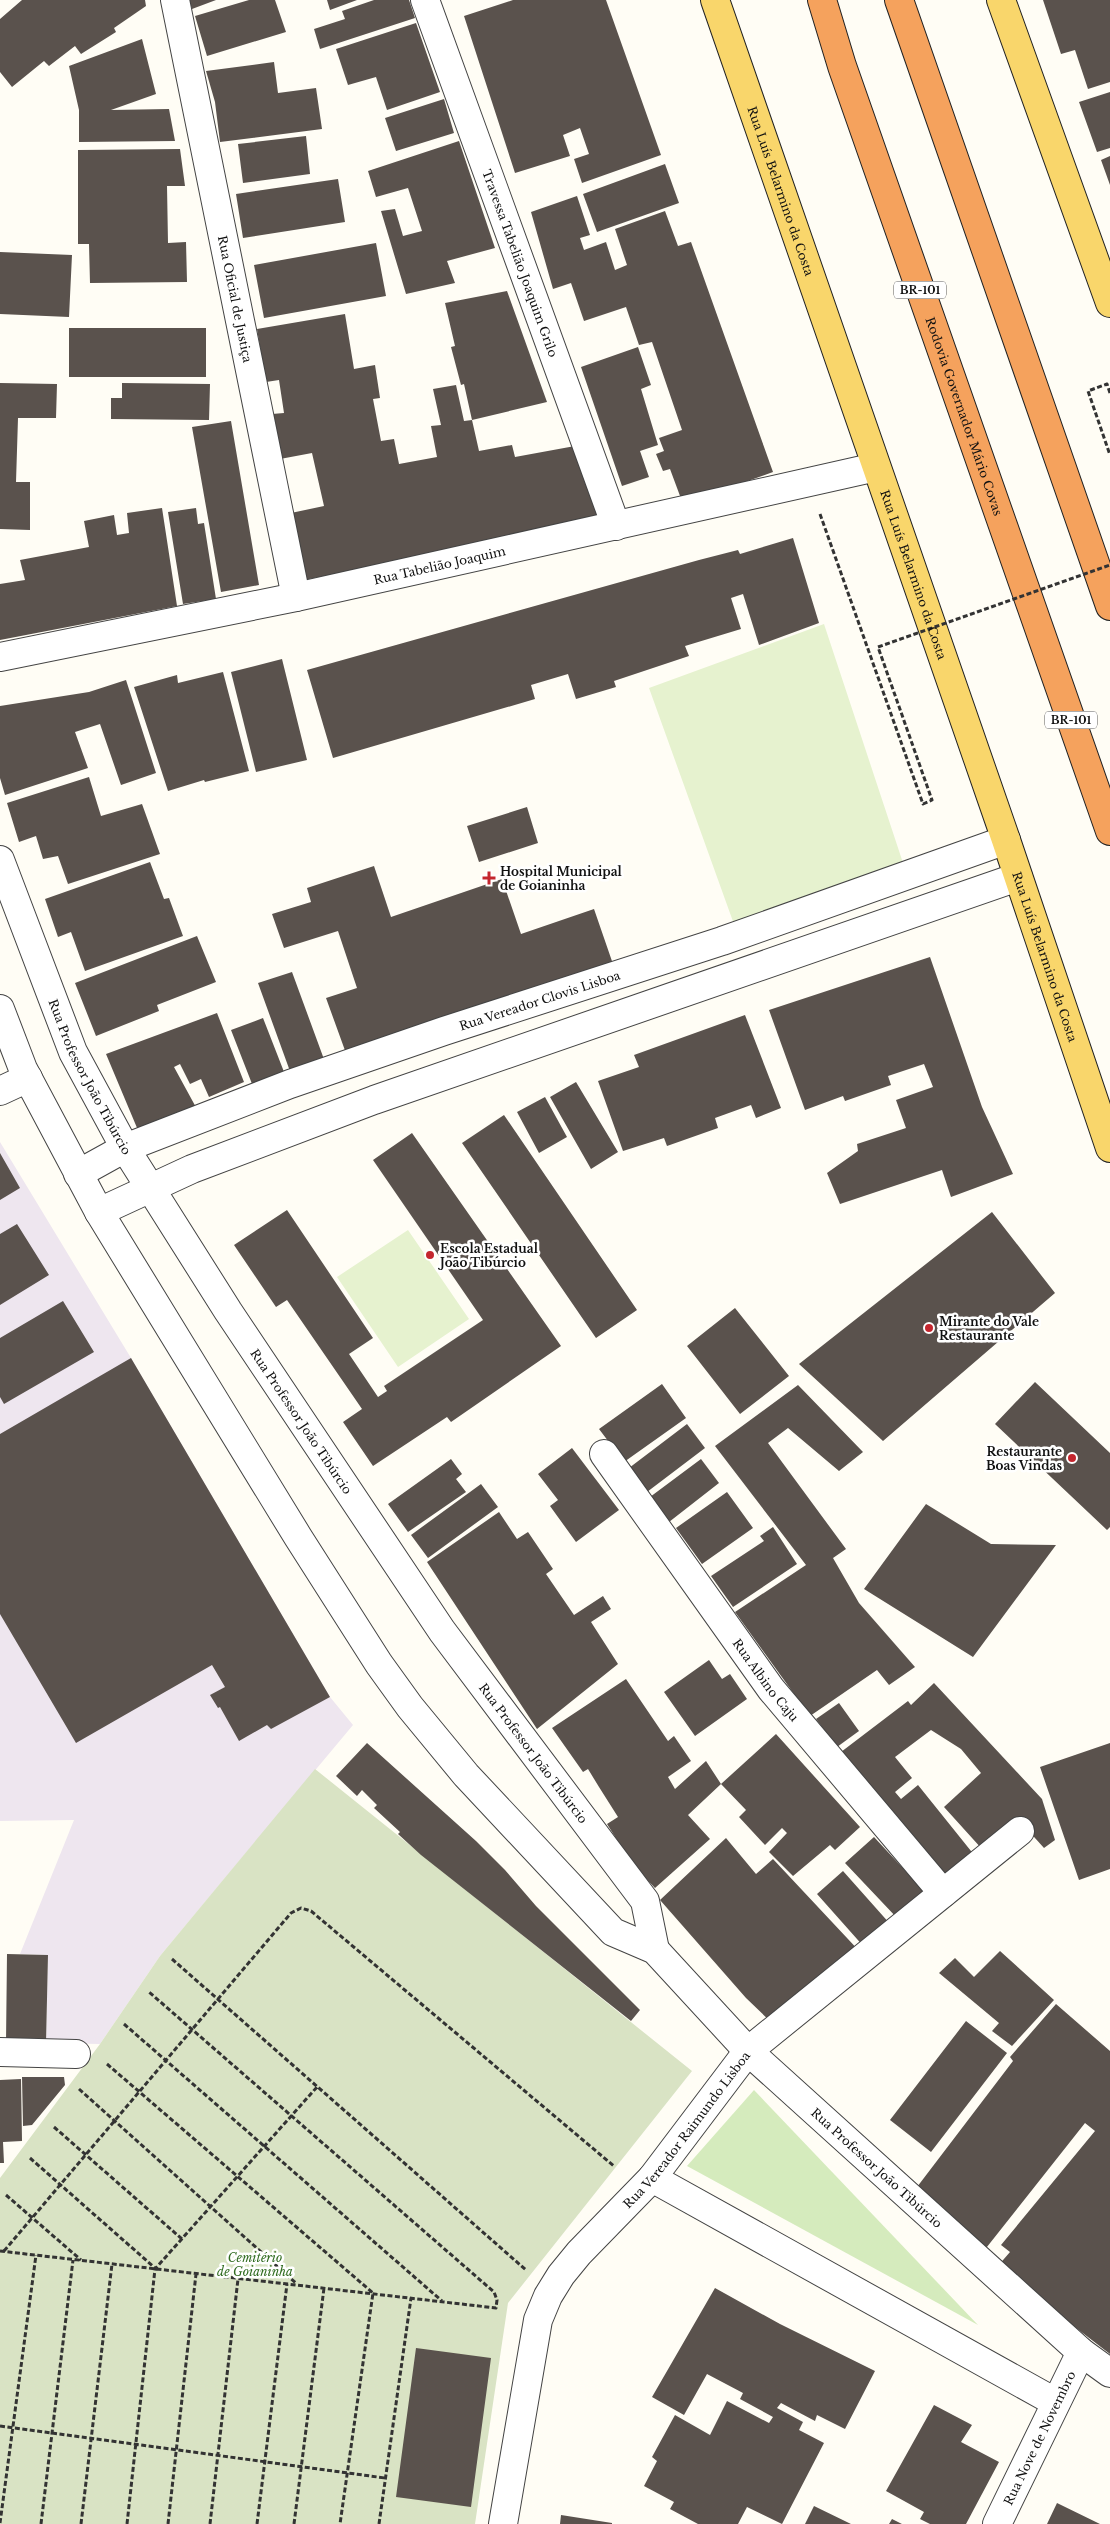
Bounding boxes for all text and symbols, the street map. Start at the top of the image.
street label: Rua Luís Belarmino da Costa [745,104,818,278]
street label: Travessa Tabelião Joaquim Grilo [480,167,562,359]
street label: Rua Oficial de Justiça [215,234,256,364]
road number: BR-101 [894,282,946,298]
street label: Rodovia Governador Mário Covas [923,315,1006,517]
street label: Rua Luís Belarmino da Costa [878,488,950,662]
street label: Rua Tabelião Joaquim [372,543,507,587]
road number: BR-101 [1045,712,1097,728]
place label: Hospital Municipal de Goianinha [500,864,623,893]
street label: Rua Luís Belarmino da Costa [1010,870,1081,1044]
marker: Hospital Municipal de Goianinha [482,871,496,885]
street label: Rua Vereador Clovis Lisboa [457,967,622,1033]
street label: Rua Professor João Tibúrcio [46,997,135,1157]
place label: Escola Estadual João Tibúrcio [437,1241,539,1270]
marker: Escola Estadual João Tibúrcio [424,1249,436,1261]
place label: Mirante do Vale Restaurante [939,1314,1039,1343]
marker: Mirante do Vale Restaurante [923,1322,935,1334]
street label: Rua Professor João Tibúrcio [248,1346,356,1497]
place label: Restaurante Boas Vindas [986,1444,1062,1473]
marker: Restaurante Boas Vindas [1066,1452,1078,1464]
street label: Rua Albino Caju [730,1636,802,1724]
street label: Rua Professor João Tibúrcio [476,1680,591,1826]
street label: Rua Vereador Raimundo Lisboa [620,2048,753,2211]
street label: Rua Professor João Tibúrcio [808,2105,946,2231]
park label: Cemitério de Goianinha [217,2250,293,2279]
street label: Rua Nove de Novembro [1000,2368,1078,2507]

